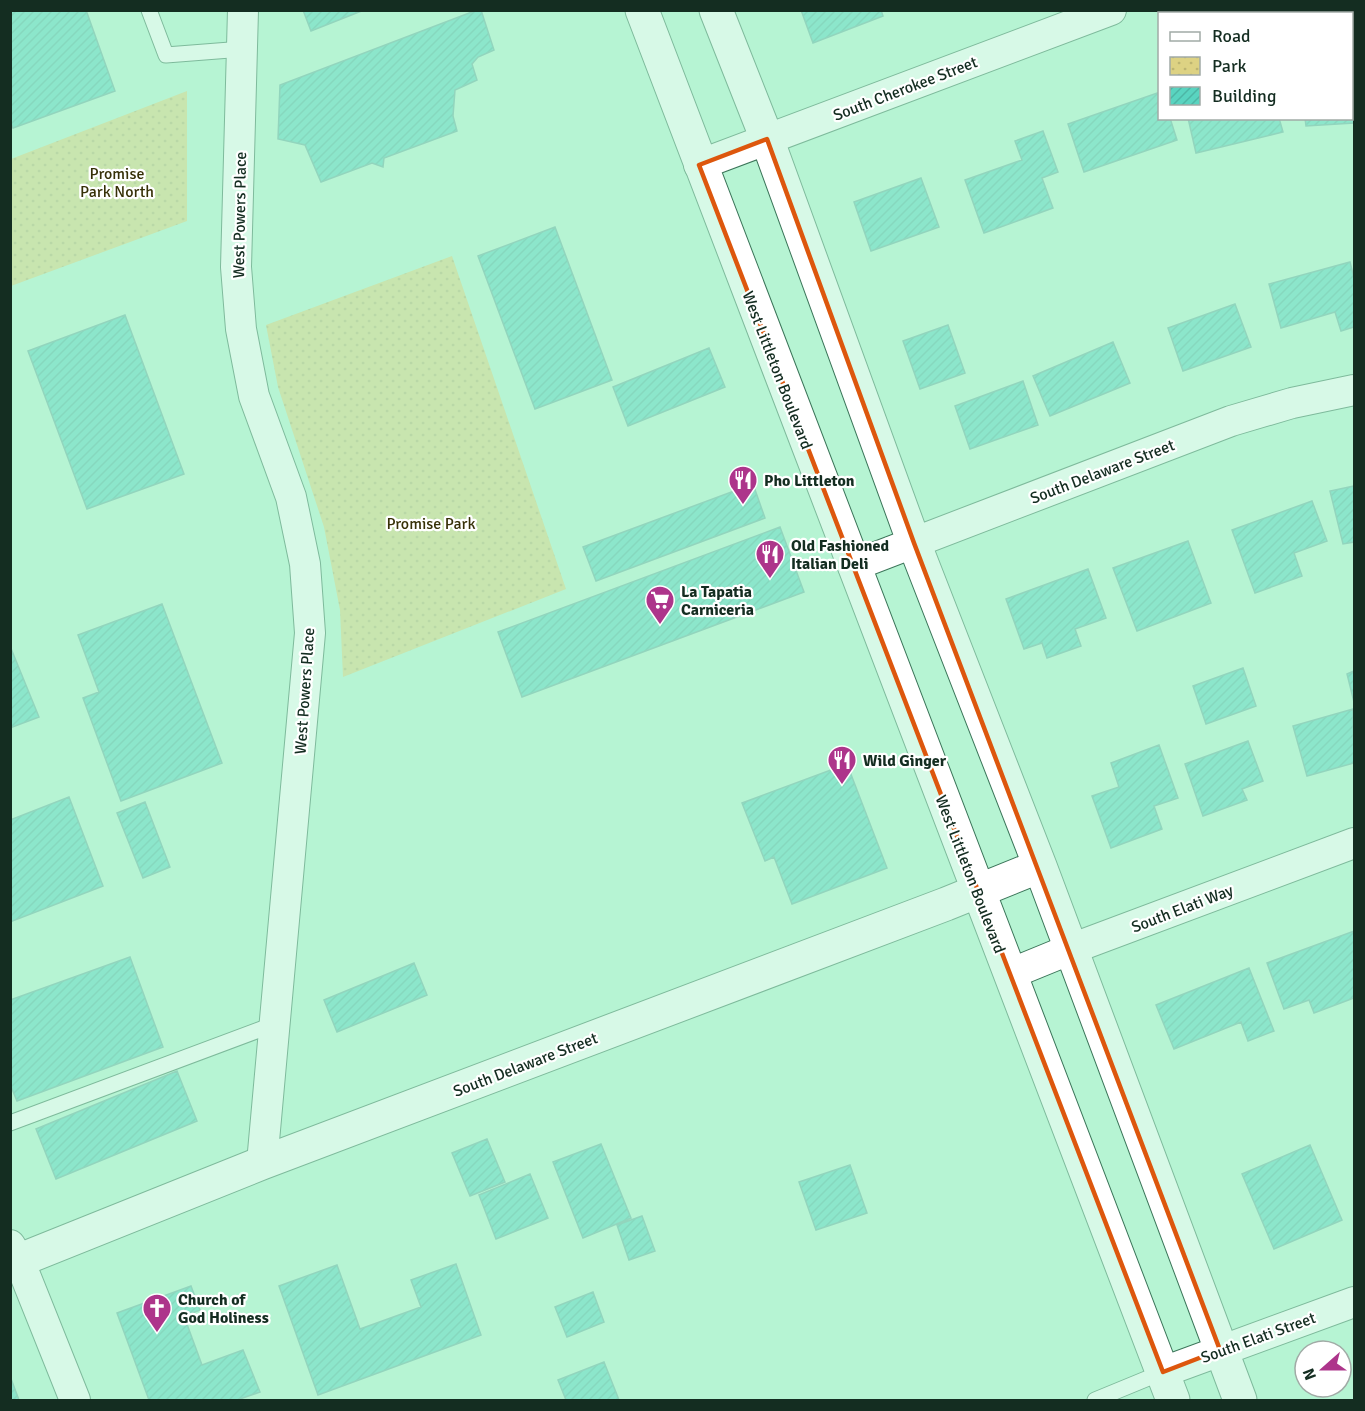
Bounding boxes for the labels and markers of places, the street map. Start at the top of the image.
restaurant icon: Pho Littleton [727,464,759,506]
place label: Pho Littleton [764,471,855,491]
place label: Old Fashioned Italian Deli [791,536,889,574]
restaurant icon: Old Fashioned Italian Deli [754,538,786,580]
place label: La Tapatia Carniceria [681,582,754,620]
supermarket icon: La Tapatia Carniceria [644,584,676,626]
restaurant icon: Wild Ginger [826,744,858,786]
place label: Wild Ginger [863,751,947,771]
place label: Church of God Holiness [178,1290,269,1328]
church icon: Church of God Holiness [141,1292,173,1334]

